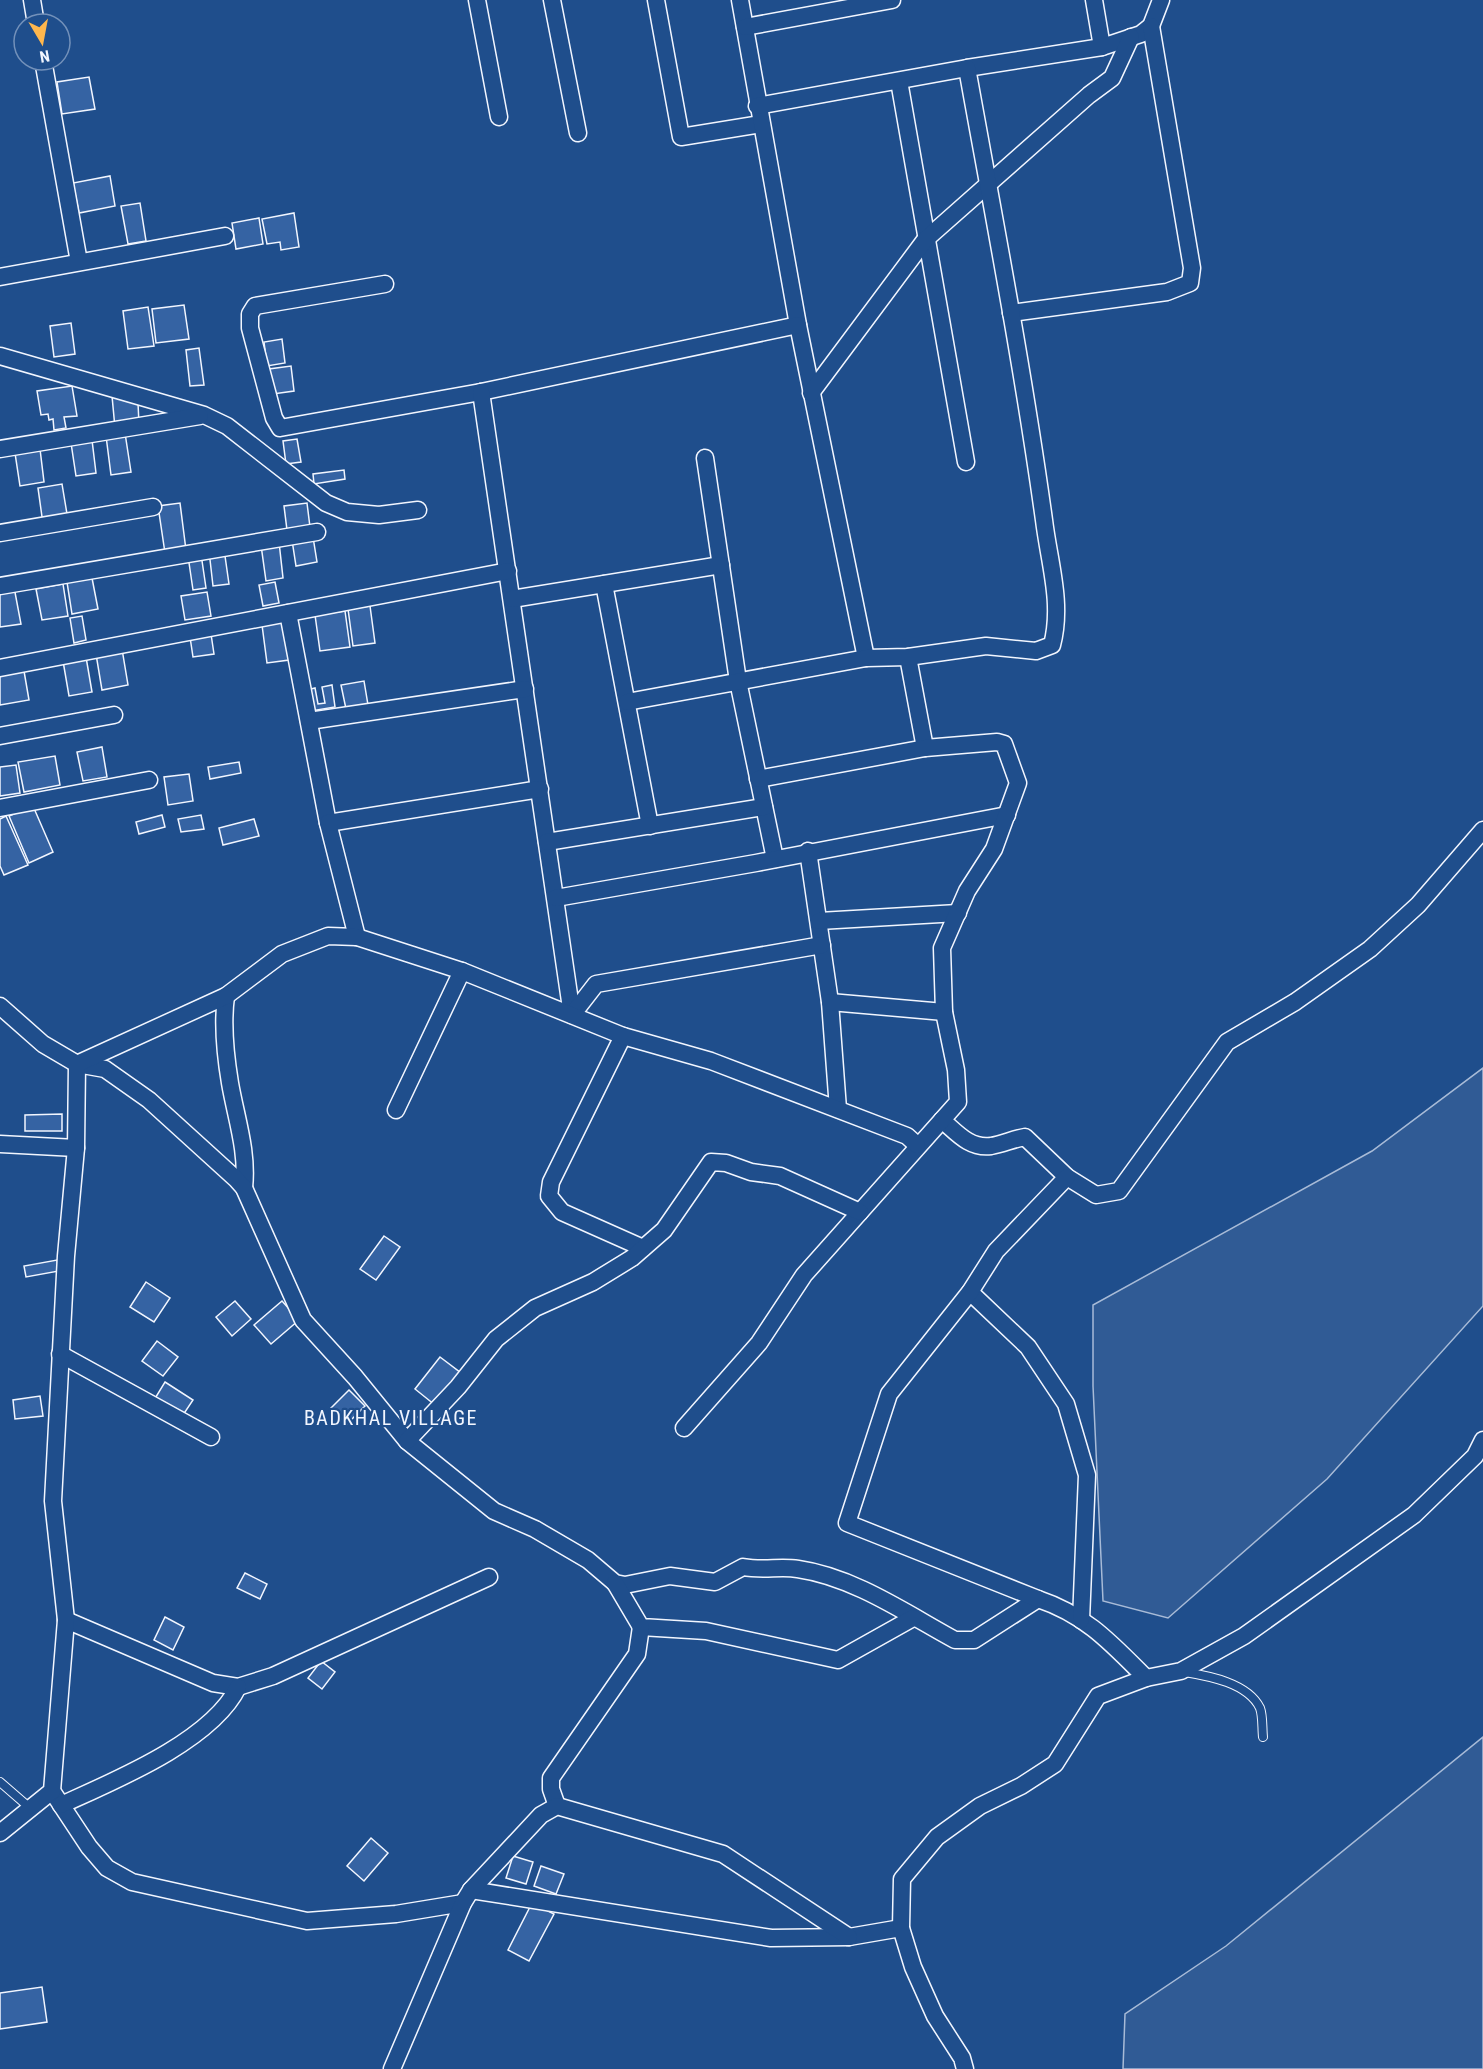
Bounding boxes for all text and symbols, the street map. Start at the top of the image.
north arrow [12,12,72,72]
text: N [38,46,51,66]
district label: BADKHAL VILLAGE [304,1406,478,1430]

